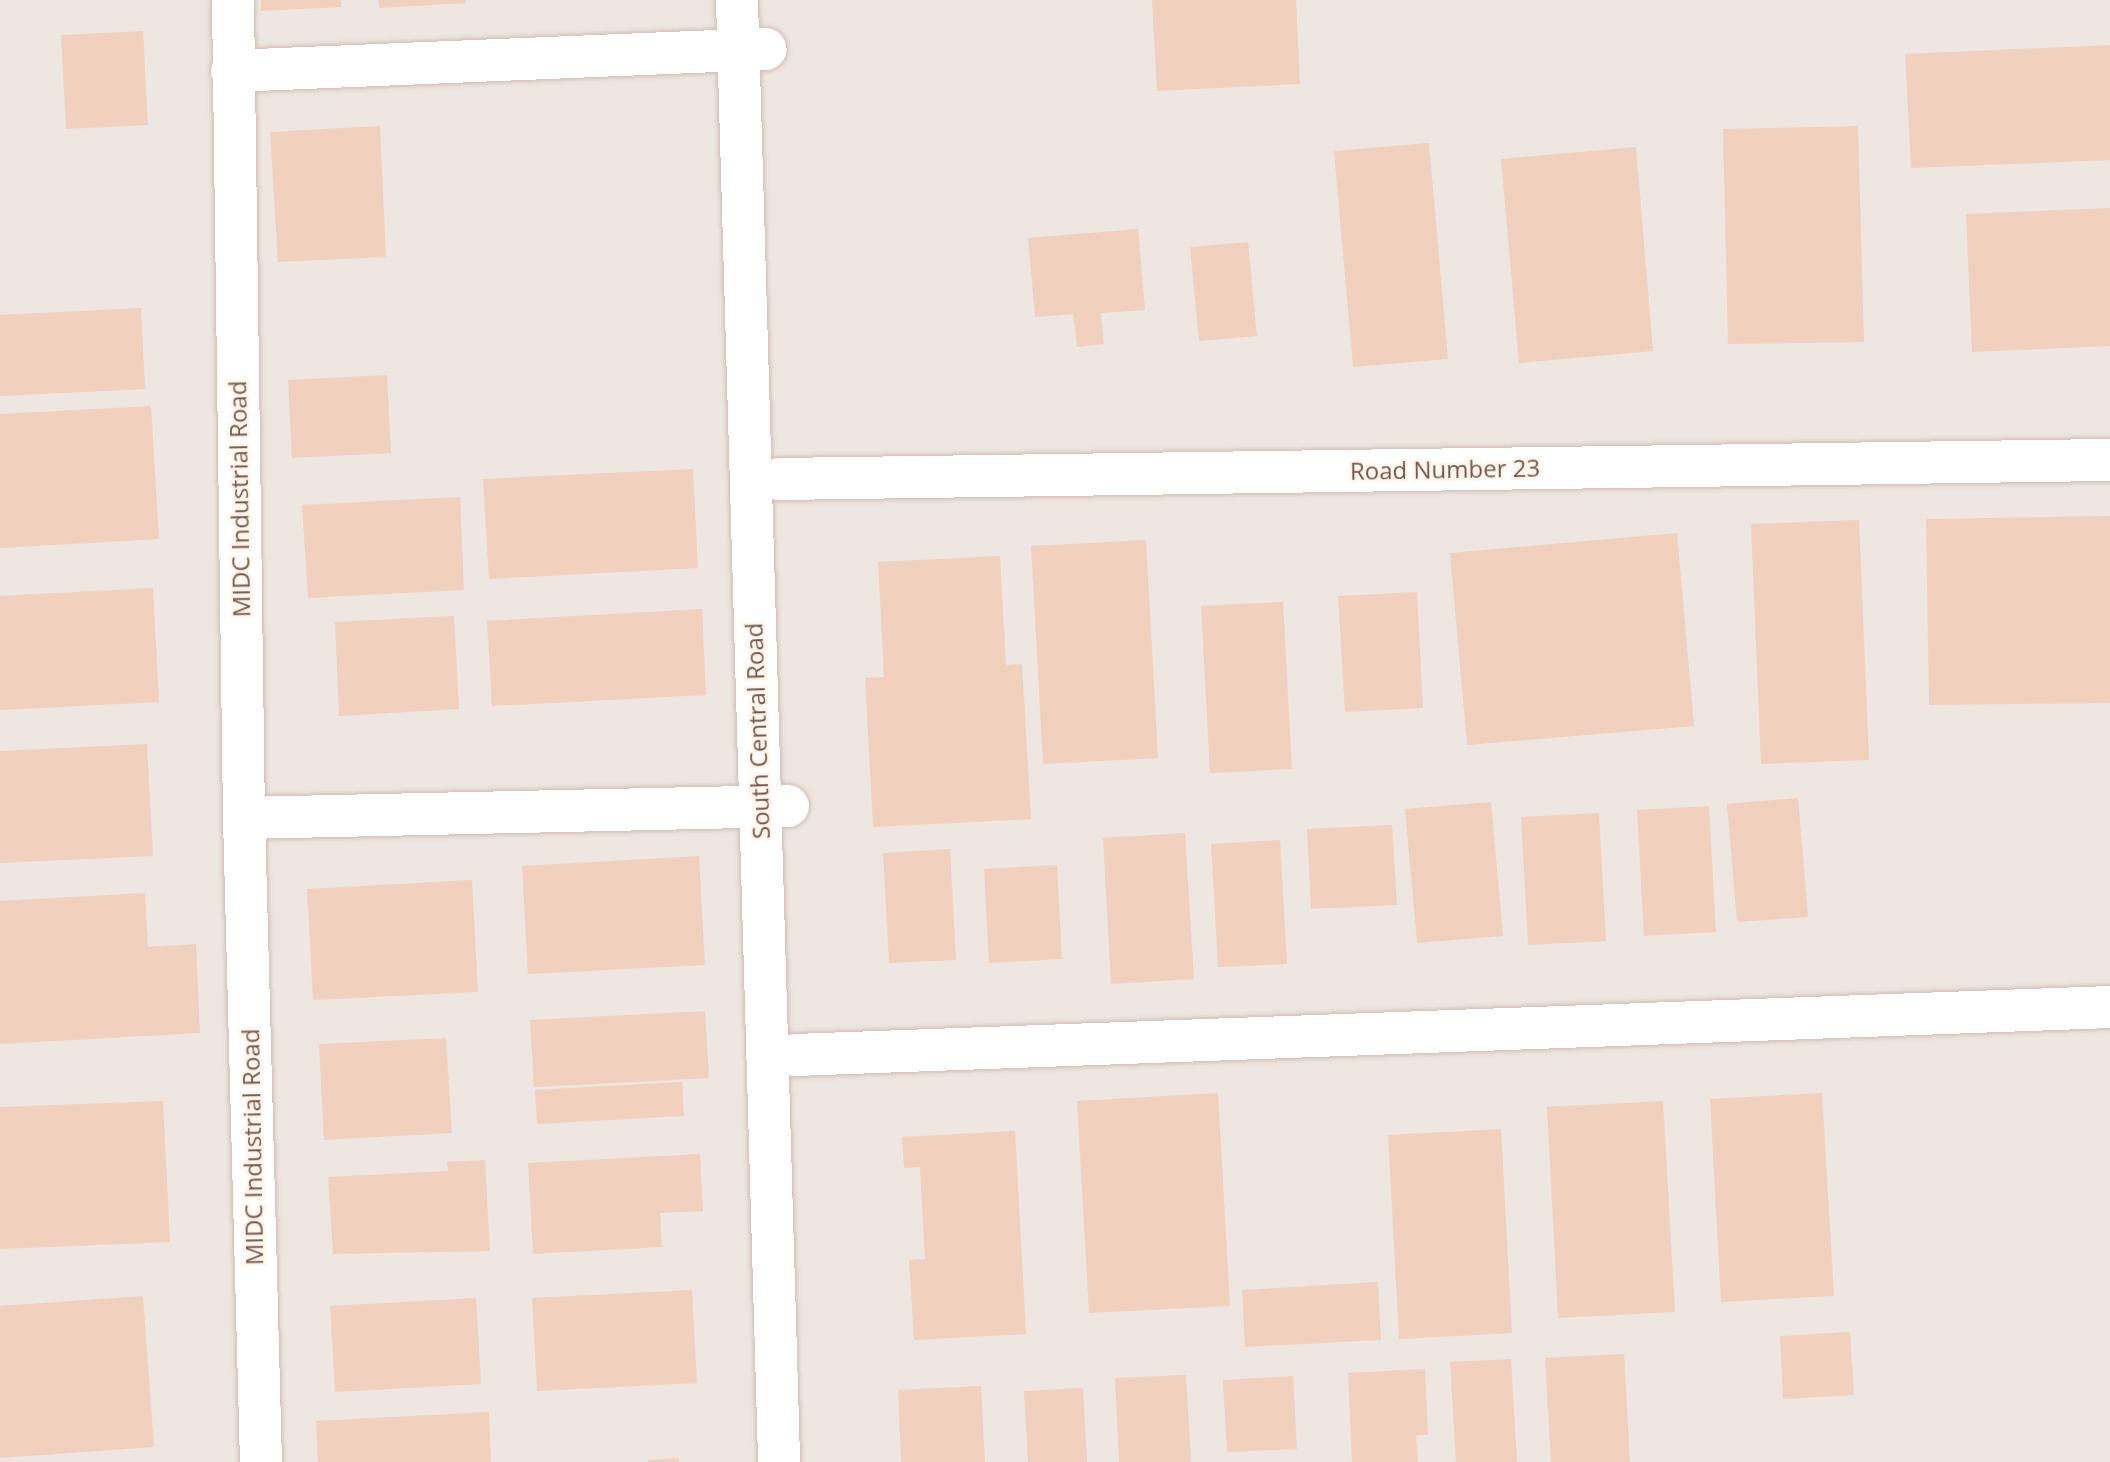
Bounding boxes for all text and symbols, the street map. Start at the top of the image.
street label: MIDC Industrial Road [223,380,255,618]
street label: Road Number 23 [1350,453,1540,485]
street label: South Central Road [739,622,775,840]
street label: MIDC Industrial Road [236,1028,268,1266]

